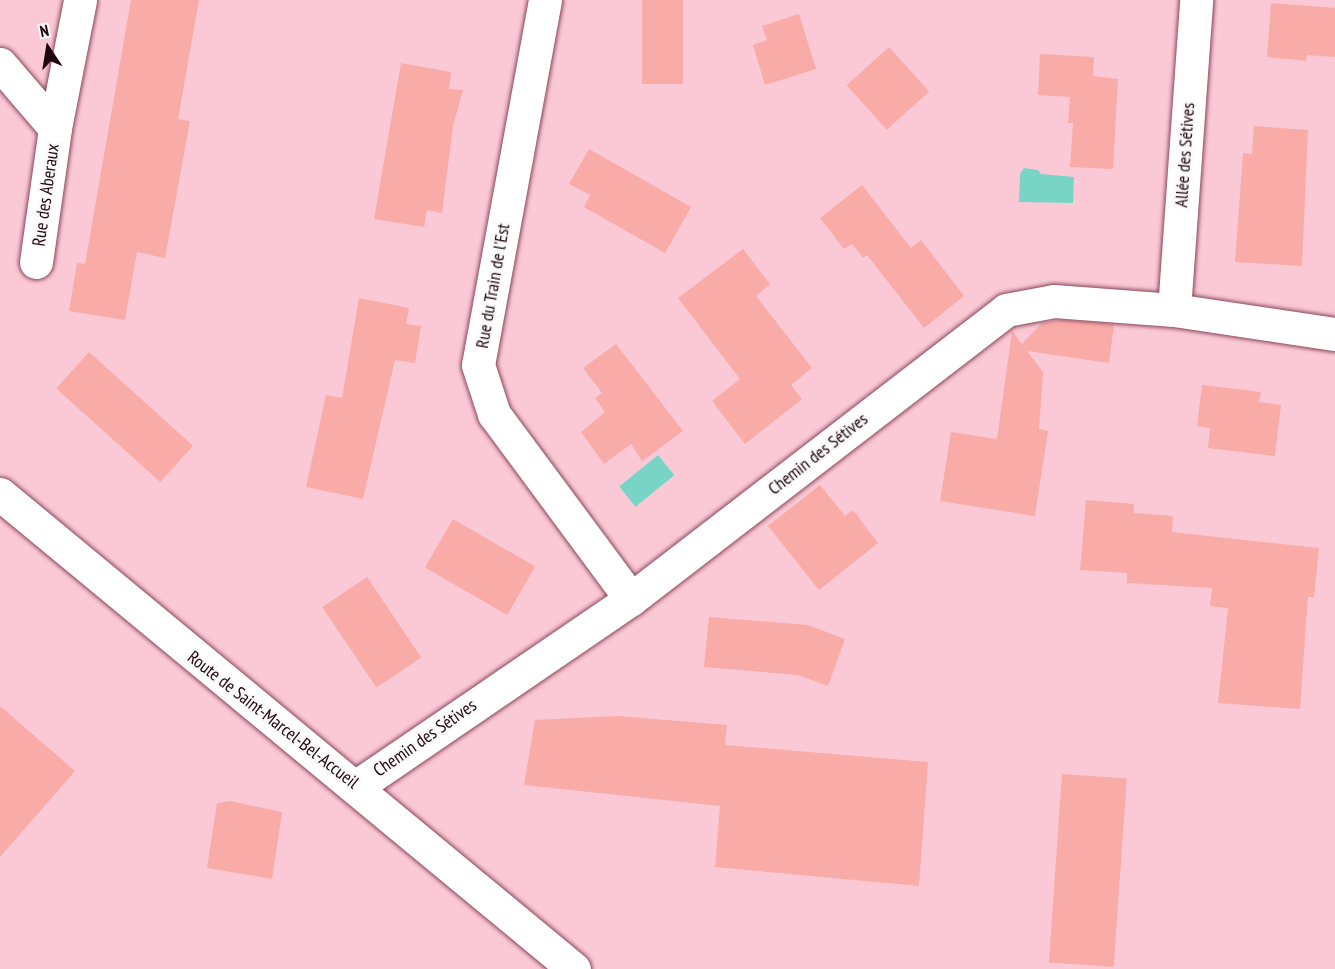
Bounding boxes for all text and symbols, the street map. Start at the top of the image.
north arrow [18,18,78,78]
text: N [38,20,51,41]
street label: Allée des Sétives [1171,102,1199,208]
street label: Rue des Aberaux [28,142,64,248]
street label: Rue du Train de l'Est [471,222,515,350]
street label: Chemin des Sétives [764,408,872,500]
street label: Route de Saint-Marcel-Bel-Accueil [183,647,363,793]
street label: Chemin des Sétives [369,695,481,781]

